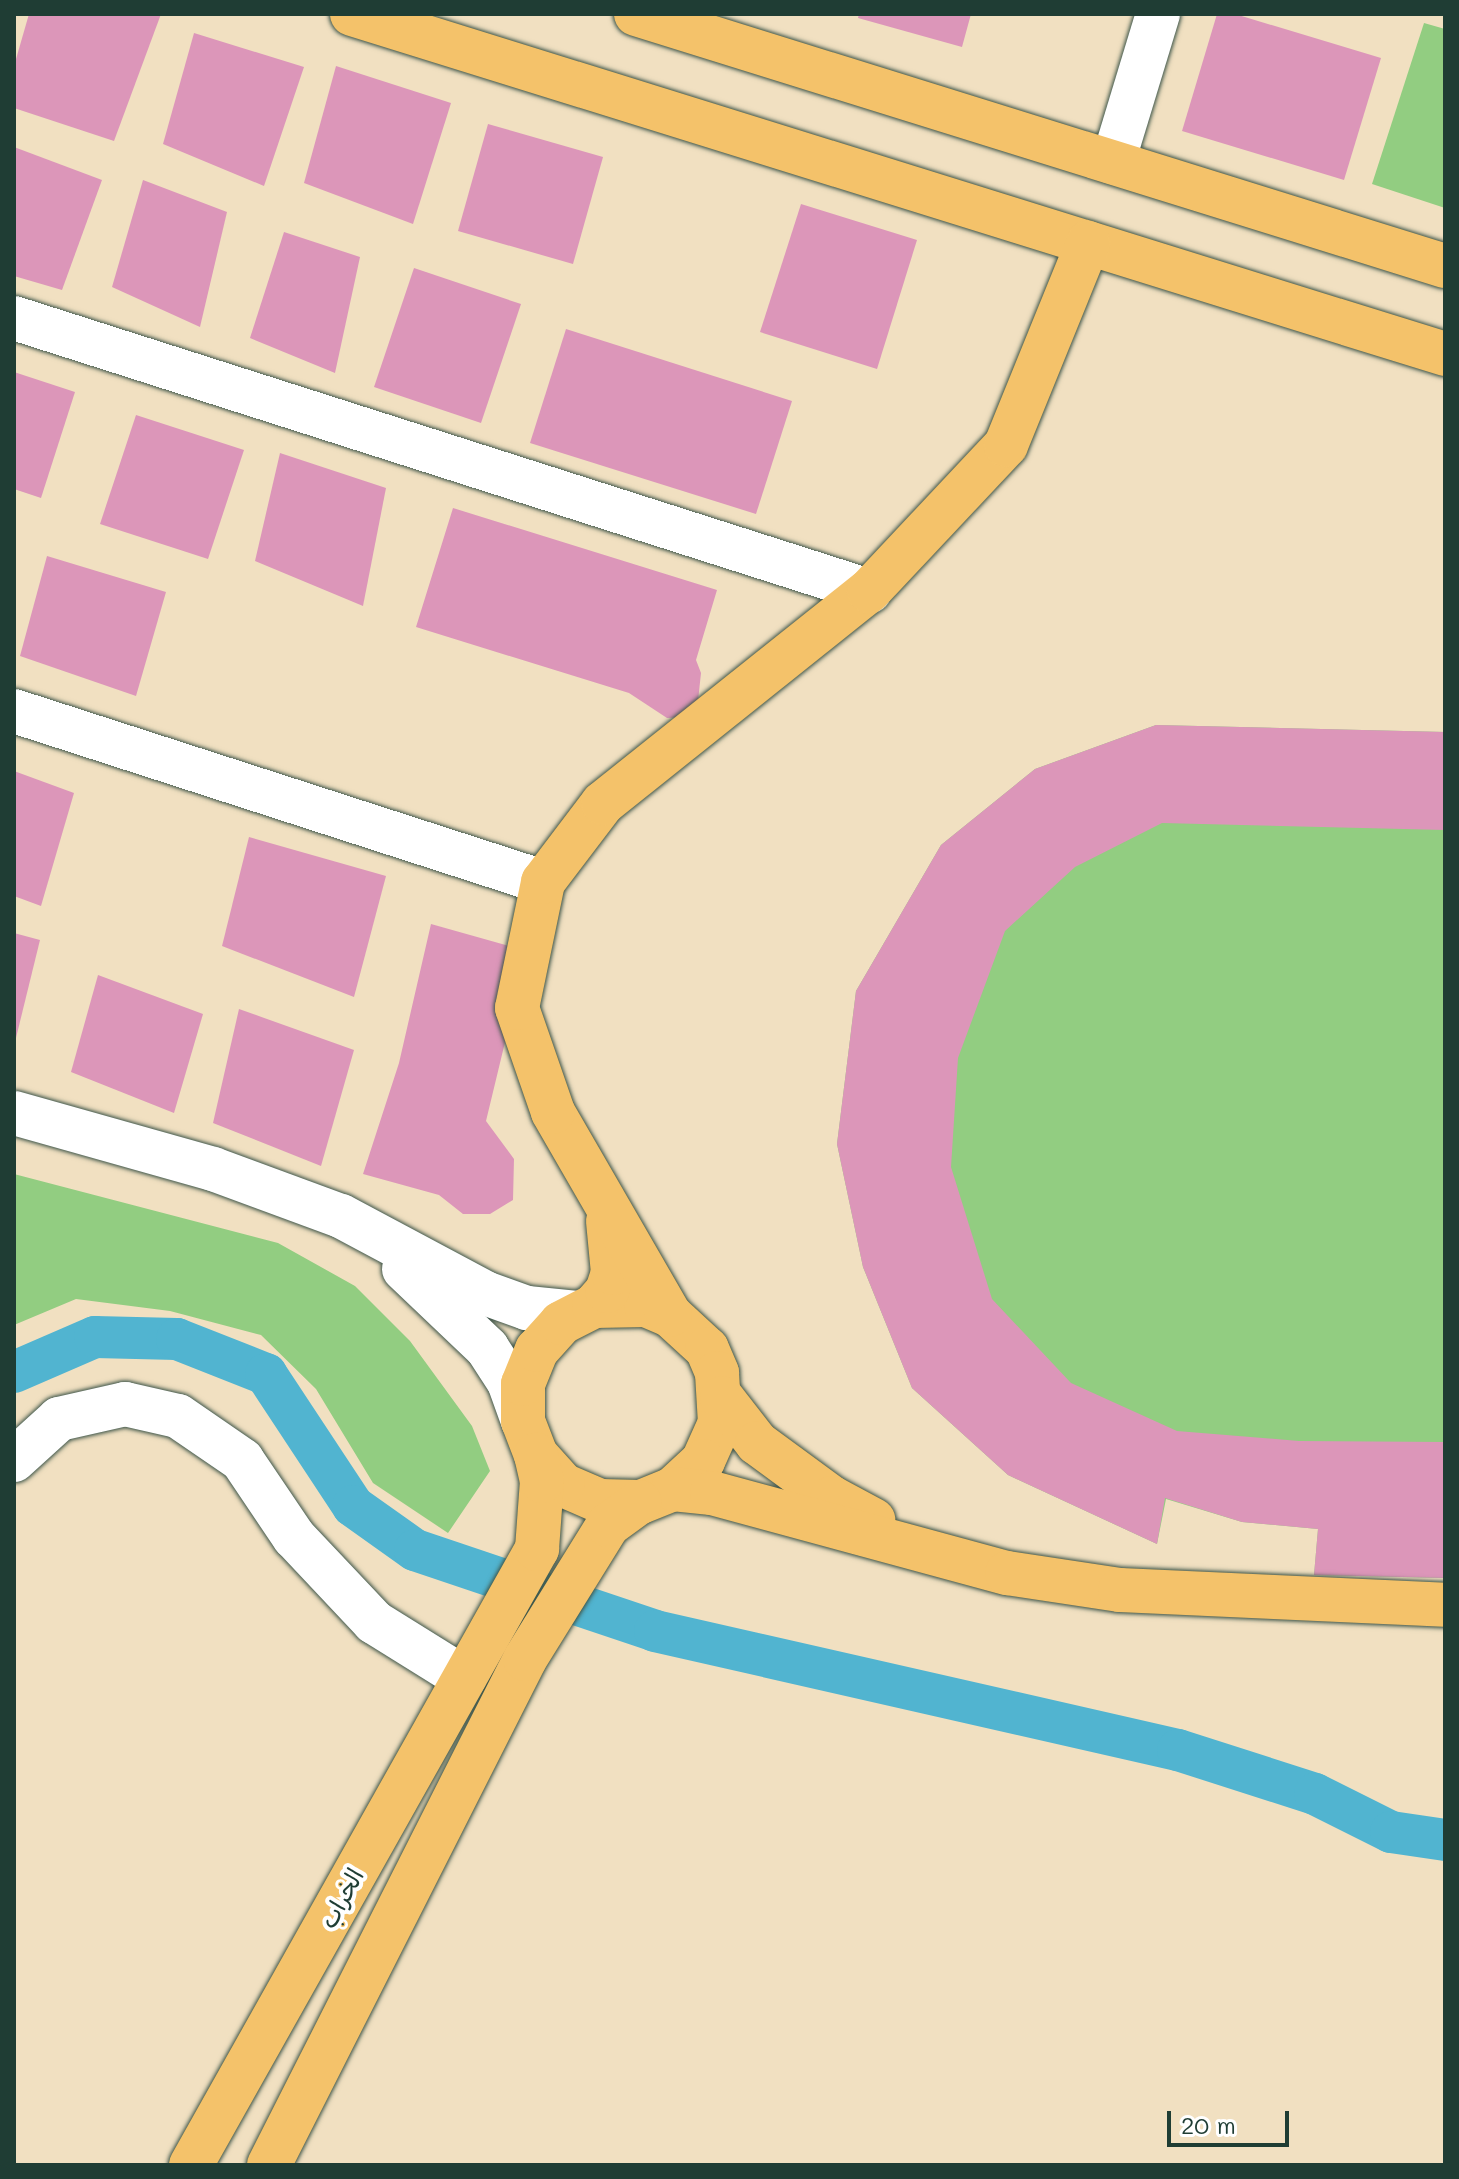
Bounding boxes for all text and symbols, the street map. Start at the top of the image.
street label: الخراب [313,1863,369,1933]
scale bar [1171,2095,1293,2145]
text: 20 m [1181,2109,1236,2140]

